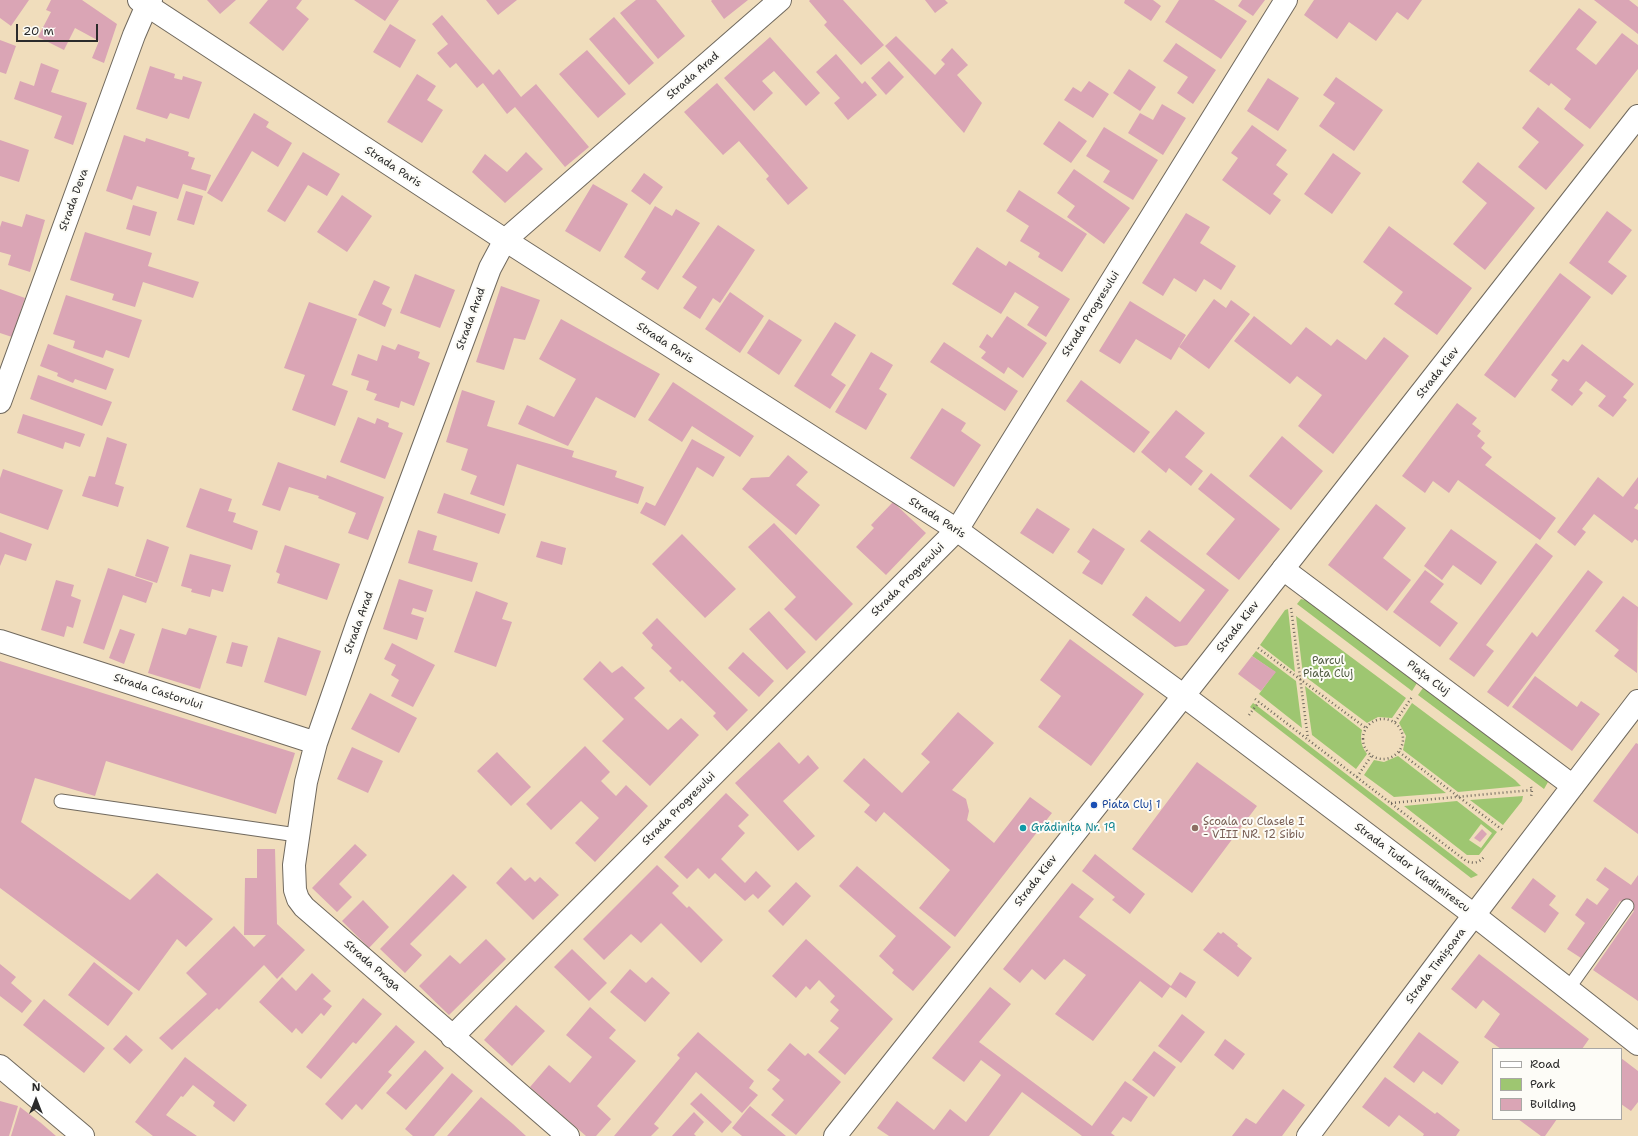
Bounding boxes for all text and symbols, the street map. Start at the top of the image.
scale bar [18,16,100,42]
text: 20 m [23,23,54,39]
street label: Strada Arad [664,50,722,102]
street label: Strada Paris [362,144,424,190]
street label: Strada Deva [57,167,91,233]
street label: Strada Progresului [1059,269,1123,359]
street label: Strada Arad [454,286,488,352]
street label: Strada Paris [634,320,696,366]
street label: Strada Kiev [1414,345,1462,401]
street label: Strada Paris [906,495,968,541]
street label: Strada Progresului [869,541,947,619]
street label: Strada Arad [342,590,376,656]
street label: Strada Kiev [1214,599,1262,655]
park label: Parcul Piața Cluj [1303,654,1353,680]
street label: Piața Cluj [1404,658,1452,698]
street label: Strada Castorului [112,671,204,713]
street label: Strada Progresului [640,770,718,848]
place label: Piata Cluj 1 [1102,798,1160,812]
marker: Piata Cluj 1 [1089,800,1099,810]
place label: Școala cu Clasele I - VIII NR. 12 Sibiu [1203,815,1304,841]
street label: Strada Tudor Vladimirescu [1352,820,1472,916]
place label: Grădinița Nr. 19 [1031,821,1116,835]
marker: Grădinița Nr. 19 [1018,823,1028,833]
marker: Școala cu Clasele I - VIII NR. 12 Sibiu [1190,823,1200,833]
street label: Strada Kiev [1012,853,1060,909]
street label: Strada Timișoara [1403,926,1469,1006]
street label: Strada Praga [341,938,403,994]
legend [1492,1048,1622,1120]
text: Road [1530,1056,1560,1072]
text: Park [1530,1076,1556,1092]
north arrow [16,1080,56,1120]
text: N [32,1080,40,1095]
text: Building [1530,1096,1576,1112]

